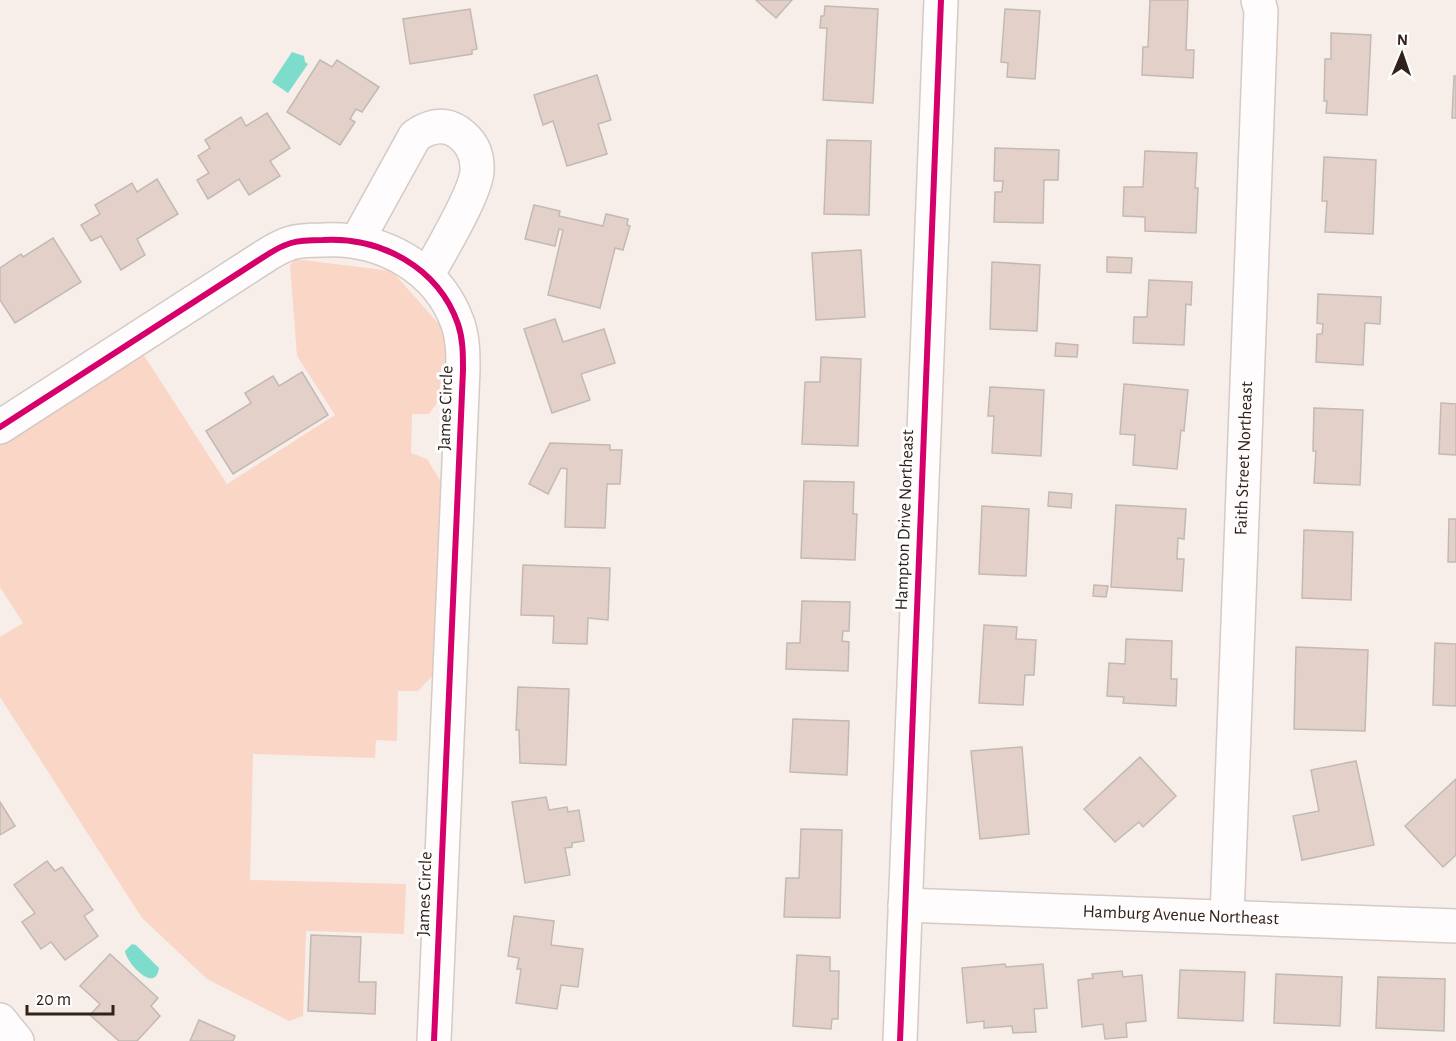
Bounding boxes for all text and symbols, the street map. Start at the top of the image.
north arrow [1372,24,1432,84]
text: N [1397,32,1408,48]
street label: James Circle [436,365,456,451]
street label: Faith Street Northeast [1232,381,1256,536]
street label: Hampton Drive Northeast [893,429,917,611]
street label: James Circle [415,851,435,937]
street label: Hamburg Avenue Northeast [1082,903,1280,928]
scale bar [27,978,112,1016]
text: 20 m [36,991,71,1009]

